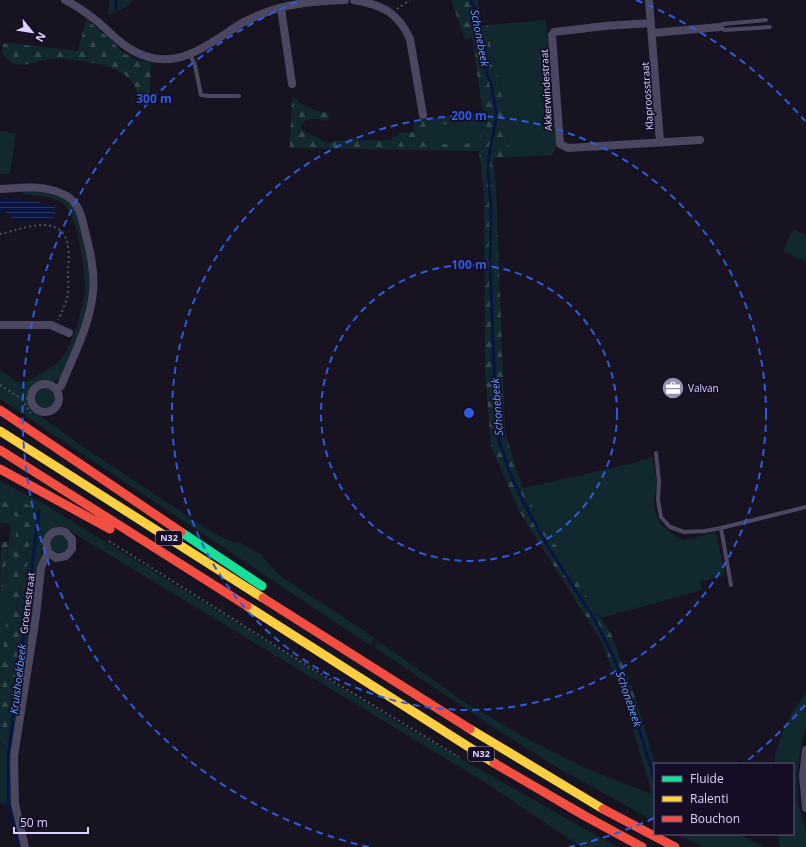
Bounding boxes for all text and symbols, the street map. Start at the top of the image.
water label: Schonebeek [468,8,493,68]
north arrow [12,12,52,52]
text: N [32,30,50,45]
street label: Akkerwindestraat [537,48,555,131]
street label: Klaproosstraat [638,61,656,131]
text: 300 m [136,90,172,107]
text: 200 m [451,107,487,124]
text: 100 m [451,256,487,273]
office icon: Valvan [660,375,686,401]
water label: Schonebeek [487,377,506,436]
place label: Valvan [688,381,719,395]
centre of rings [462,406,476,420]
road number: N32 [156,531,182,545]
street label: Groenestraat [16,571,38,635]
water label: Kruishoekbeek [6,642,29,715]
water label: Schonebeek [613,669,646,729]
road number: N32 [468,747,494,761]
legend [654,763,794,835]
text: Fluide [690,770,724,787]
text: Ralenti [690,790,729,807]
scale bar [14,809,88,835]
text: Bouchon [690,810,740,827]
text: 50 m [20,814,48,831]

